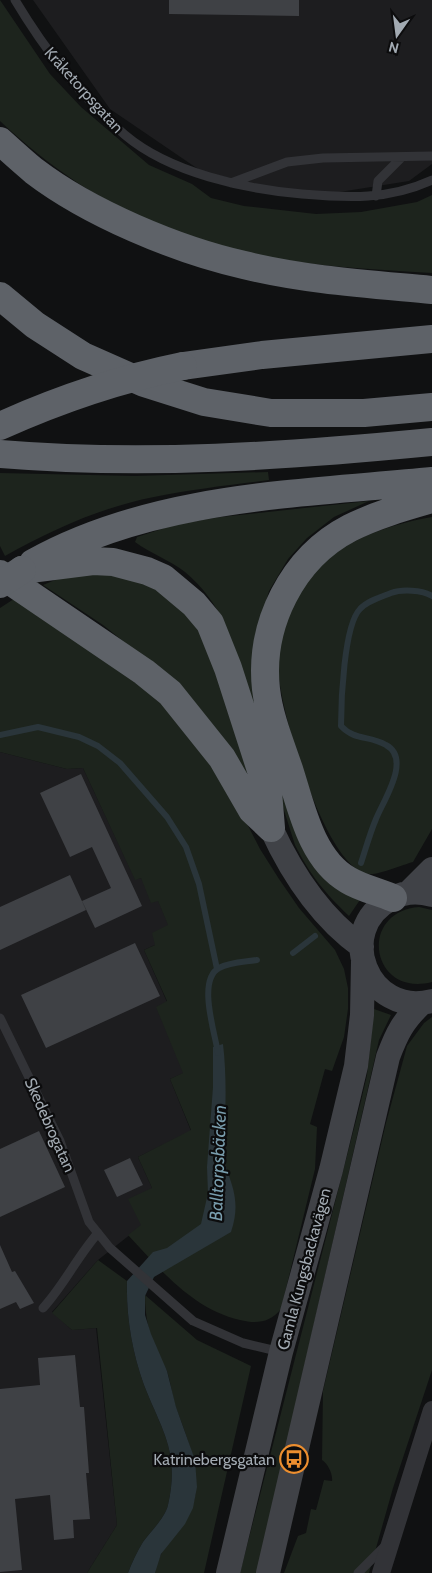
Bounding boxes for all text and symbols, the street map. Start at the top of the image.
north arrow [372,10,422,60]
text: N [387,38,401,58]
street label: Kråketorpsgatan [40,43,128,137]
street label: Skedebrogatan [21,1075,79,1175]
water label: Balltorpsbäcken [205,1105,231,1221]
street label: Gamla Kungsbackavägen [273,1186,335,1352]
bus stop icon: Katrinebergsgatan [279,1444,309,1474]
place label: Katrinebergsgatan [153,1450,275,1469]

